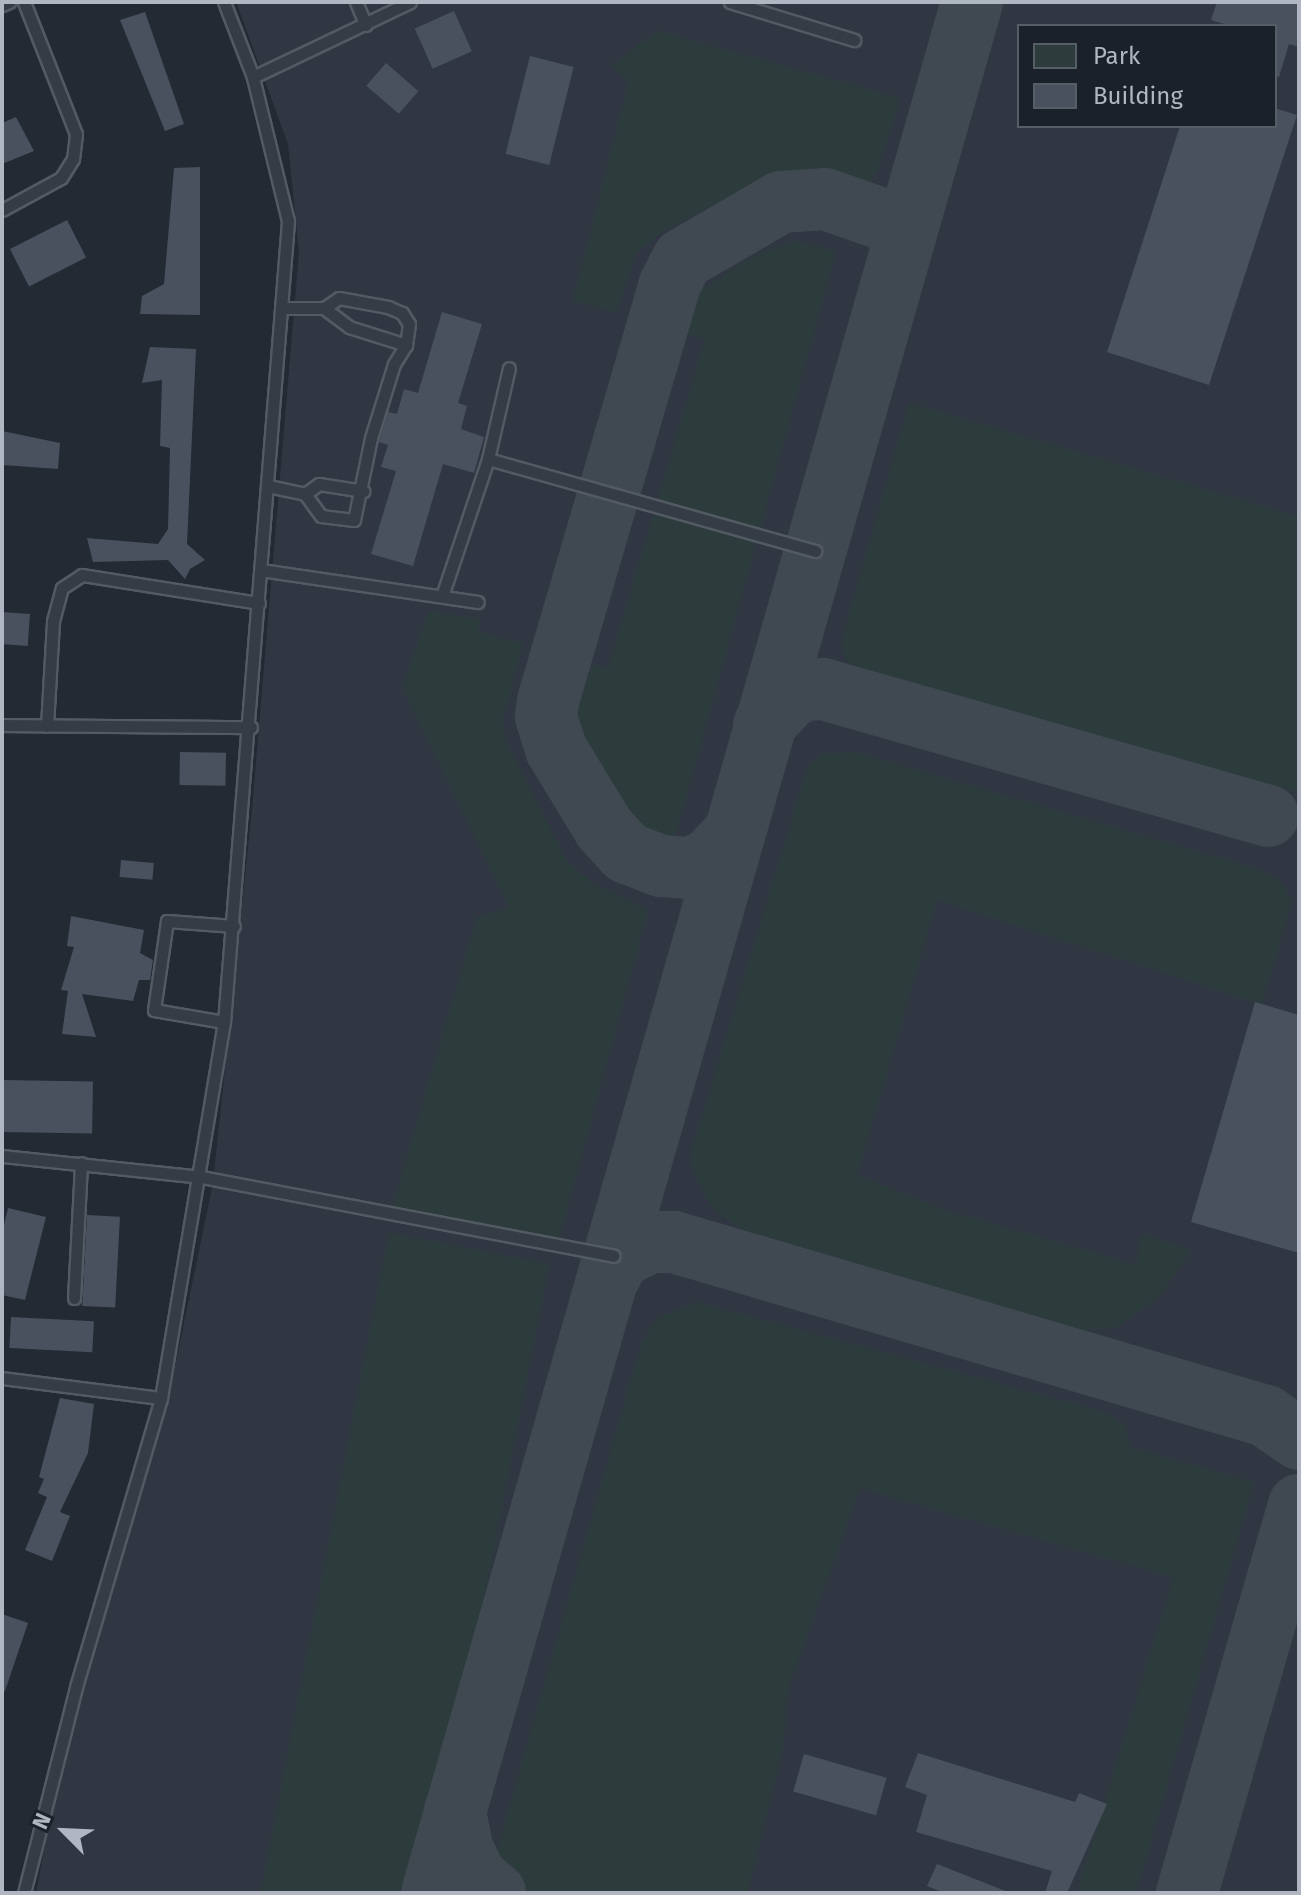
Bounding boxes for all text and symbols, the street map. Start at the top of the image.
legend [1017,24,1277,128]
text: Park [1093,42,1140,70]
text: Building [1093,82,1183,110]
north arrow [24,1791,104,1871]
text: N [26,1809,57,1833]

